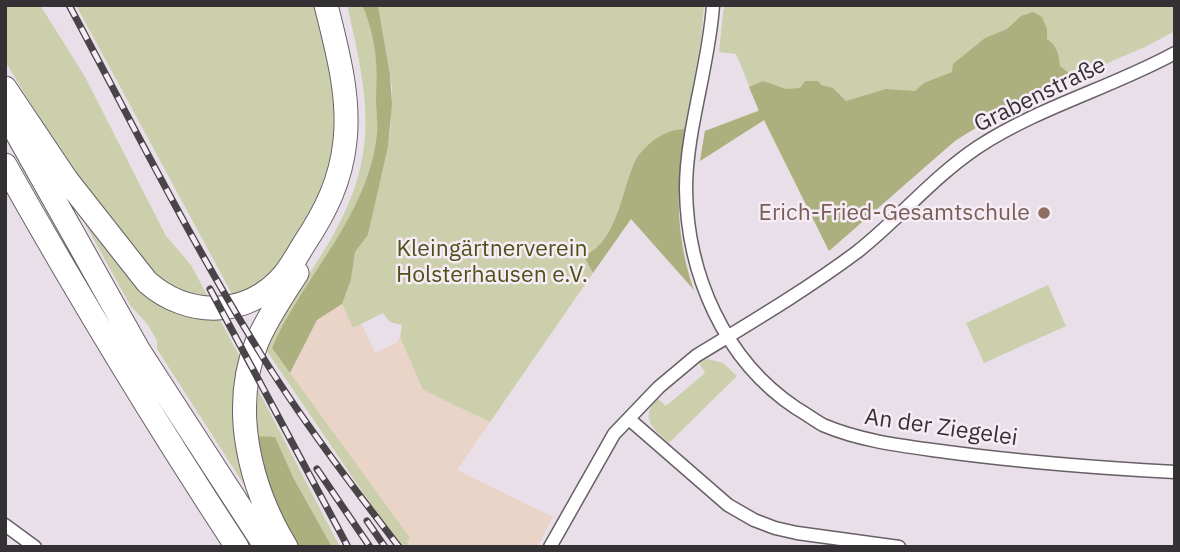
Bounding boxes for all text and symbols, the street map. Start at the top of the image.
street label: Grabenstraße [970,51,1110,139]
place label: Erich-Fried-Gesamtschule [758,199,1030,227]
marker: Erich-Fried-Gesamtschule [1036,205,1052,221]
park label: Kleingärtnerverein Holsterhausen e.V. [396,235,588,289]
street label: An der Ziegelei [863,404,1019,452]

